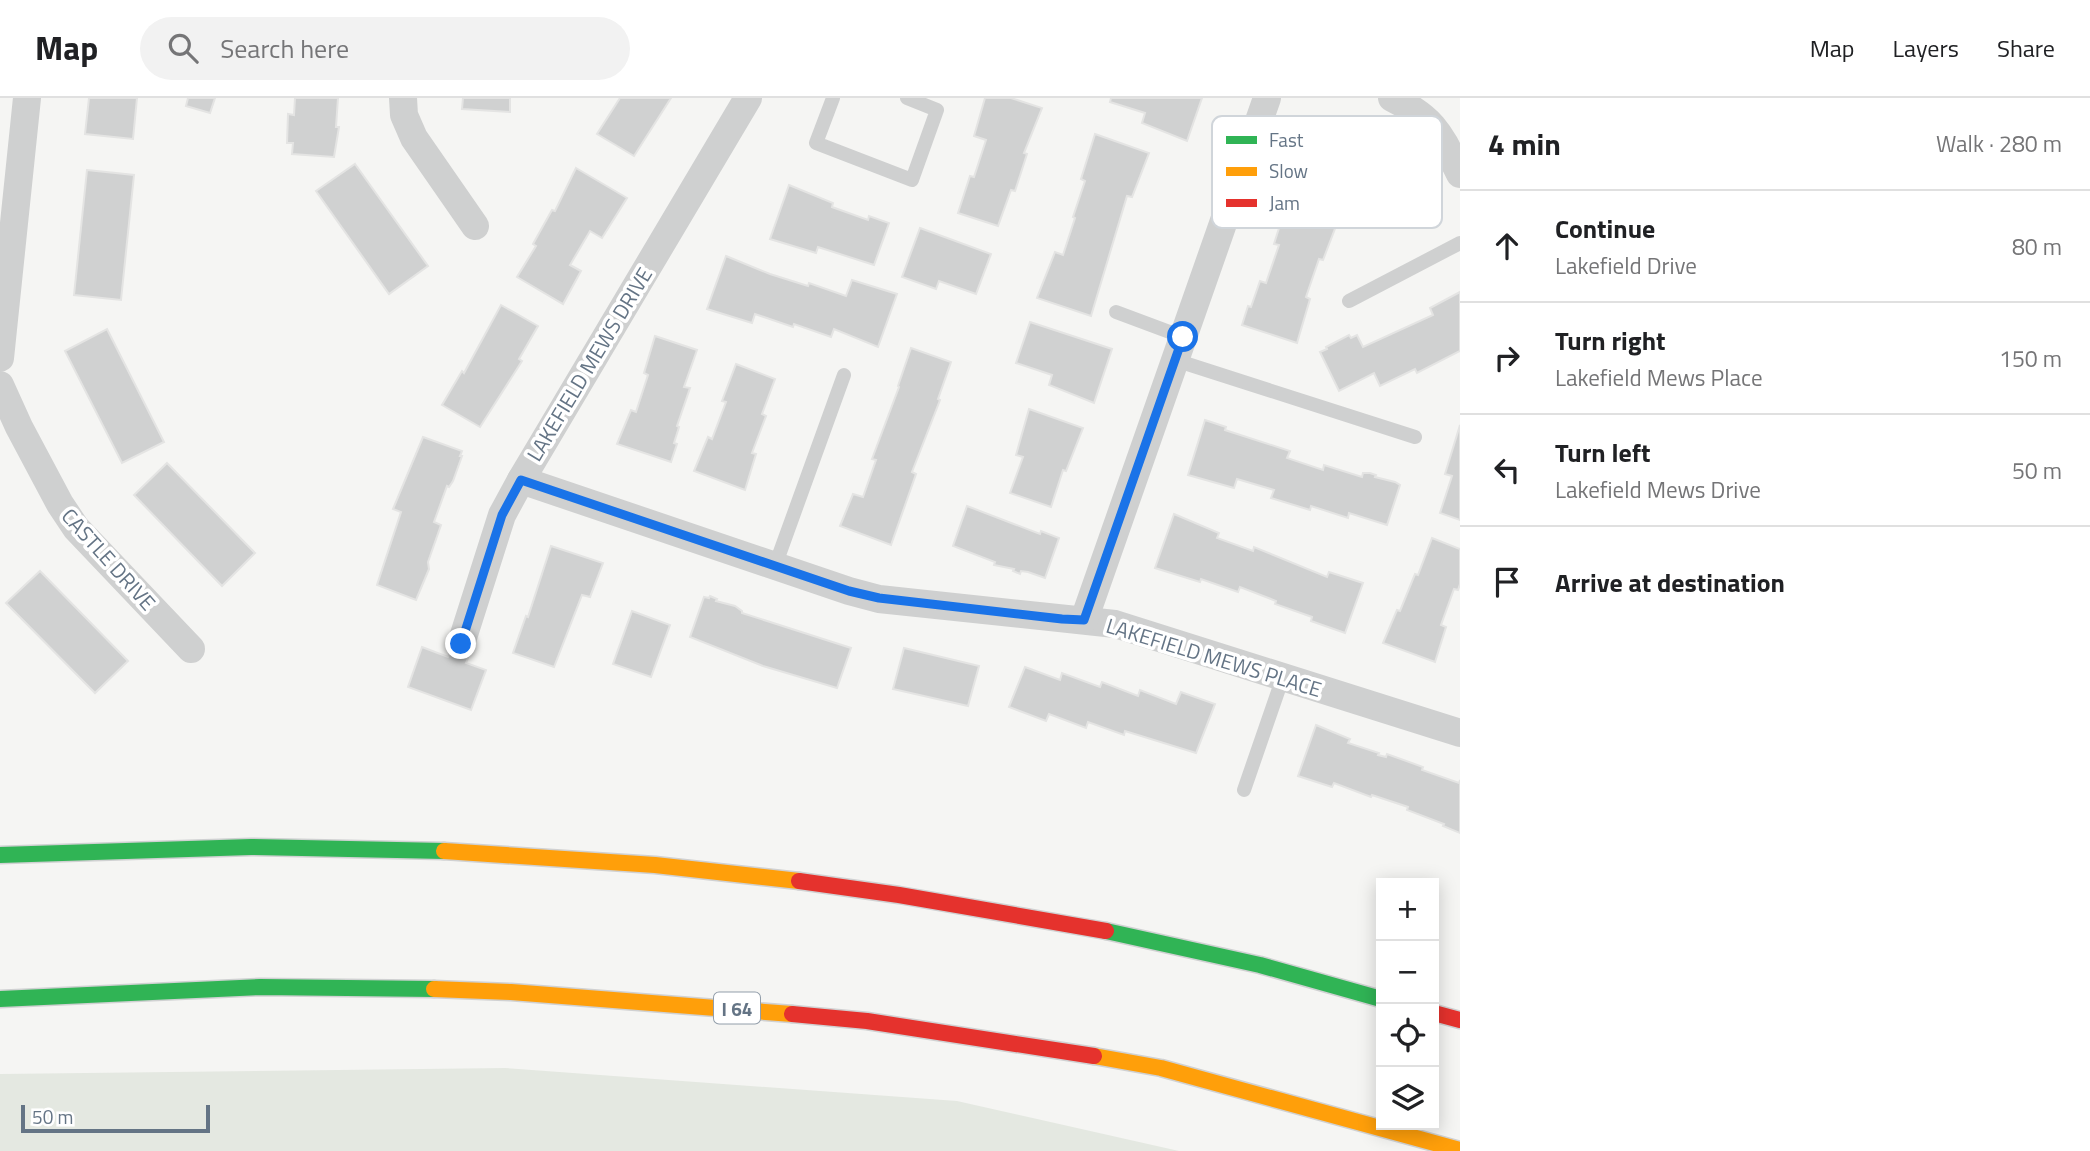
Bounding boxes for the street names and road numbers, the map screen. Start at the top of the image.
street label: LAKEFIELD MEWS DRIVE [518,261,660,467]
street label: CASTLE DRIVE [54,501,164,617]
street label: LAKEFIELD MEWS PLACE [1102,609,1326,705]
road number: I 64 [714,992,760,1024]

